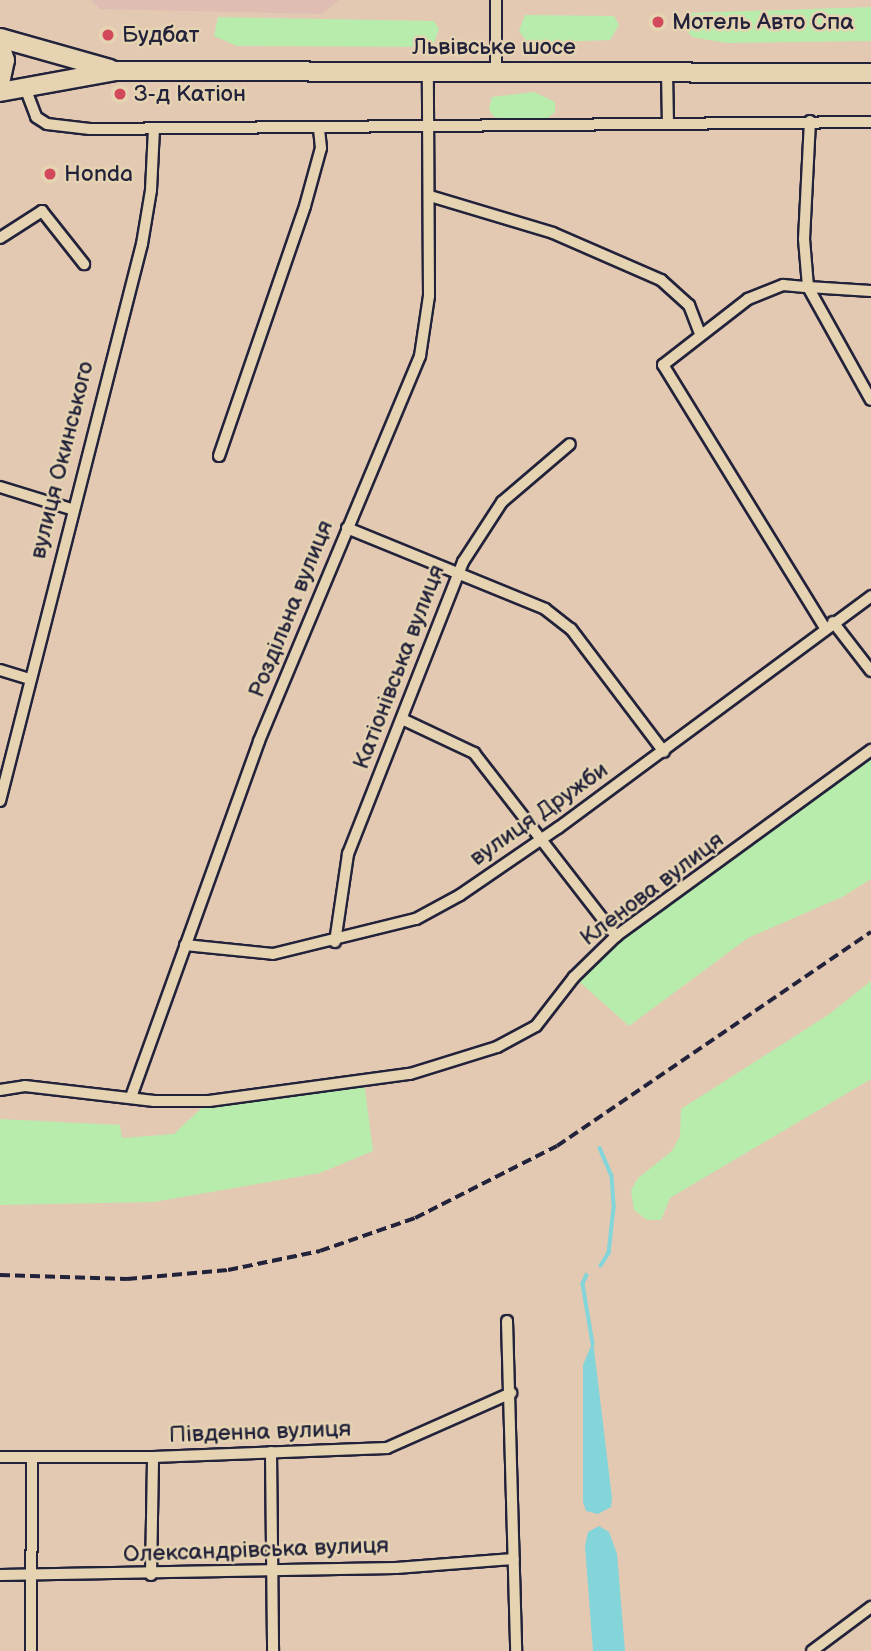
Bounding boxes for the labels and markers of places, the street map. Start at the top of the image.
place label: Мотель Авто Спа [672,8,854,36]
marker: Мотель Авто Спа [650,14,666,30]
place label: Будбат [122,21,199,49]
marker: Будбат [100,27,116,43]
place label: З-д Катіон [134,80,246,108]
marker: З-д Катіон [112,86,128,102]
place label: Honda [64,160,133,188]
marker: Honda [42,166,58,182]

